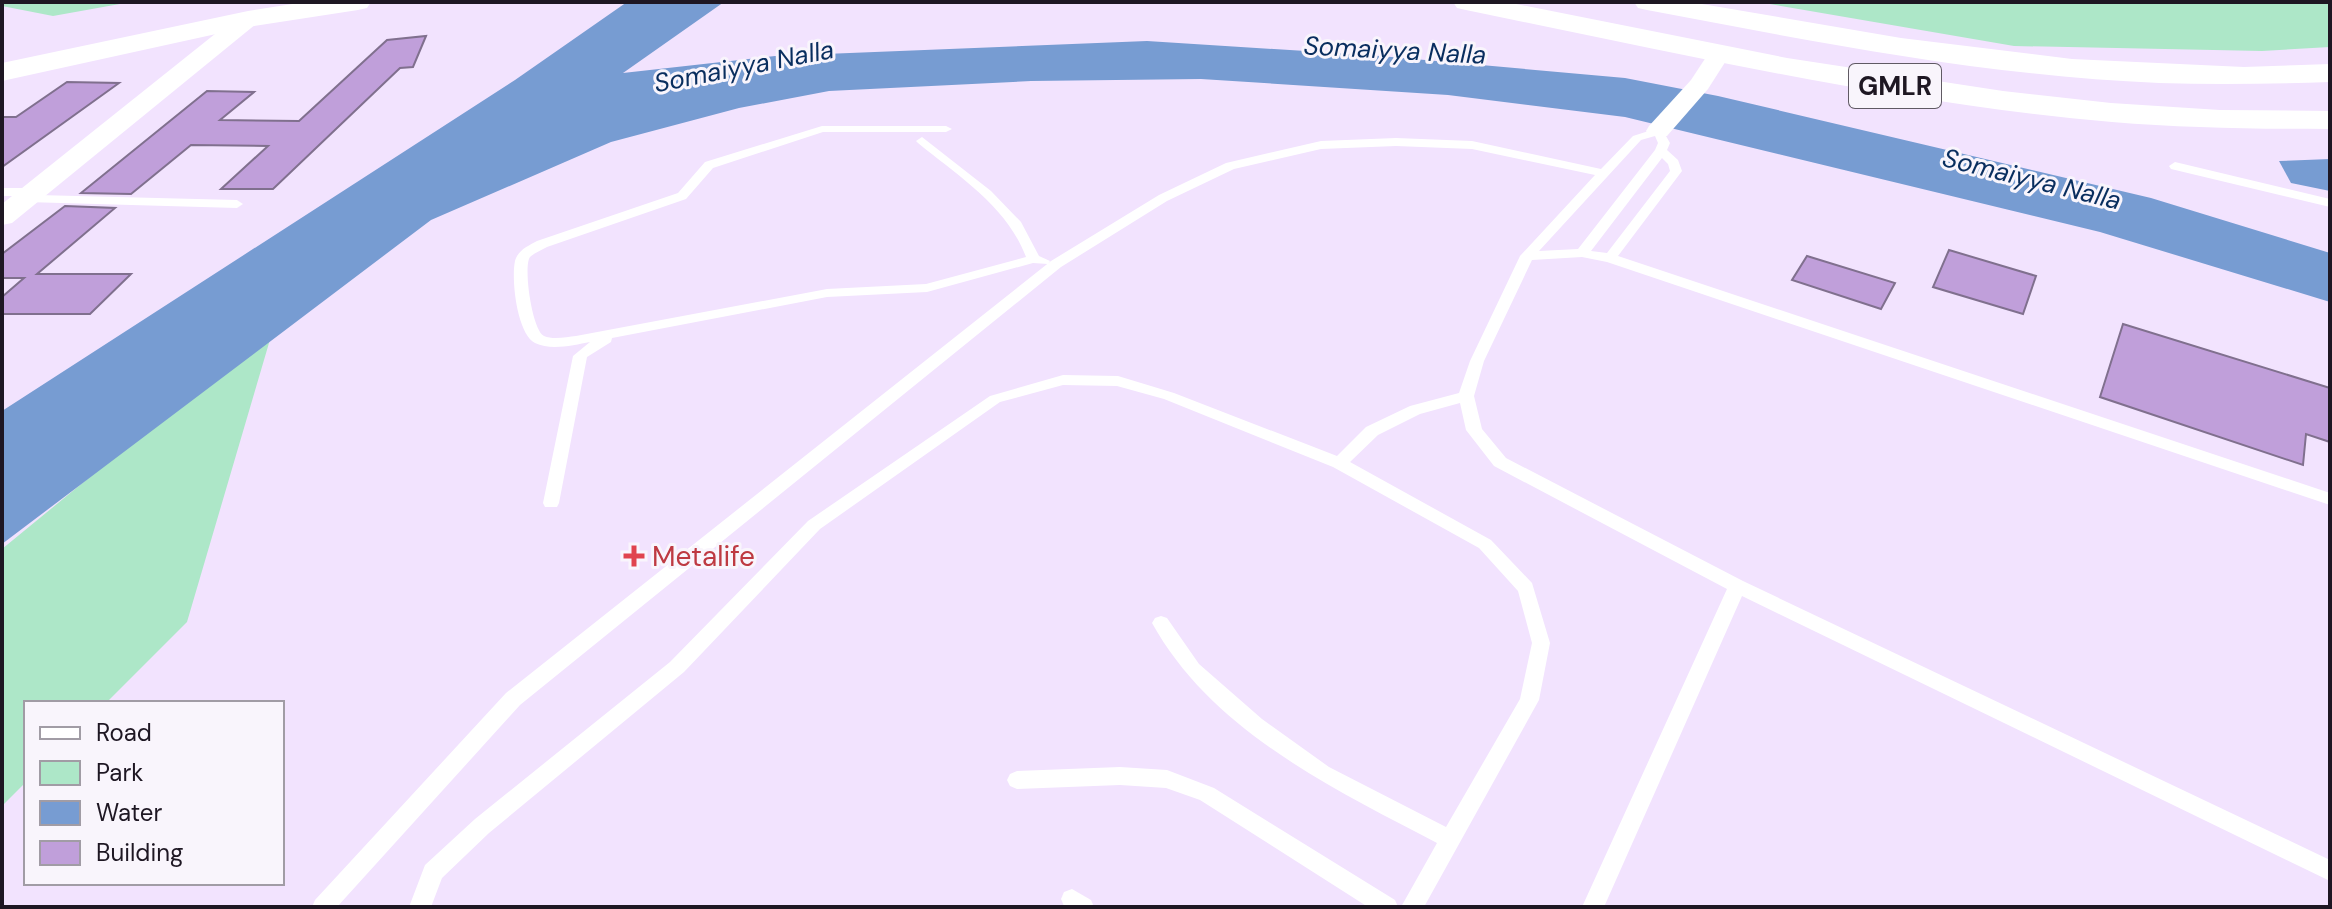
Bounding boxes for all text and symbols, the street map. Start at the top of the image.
water label: Somaiyya Nalla [1303,28,1487,72]
water label: Somaiyya Nalla [651,32,837,100]
road number: GMLR [1849,64,1941,108]
water label: Somaiyya Nalla [1939,140,2125,218]
place label: Metalife [652,538,755,575]
marker: Metalife [623,545,645,567]
legend [24,701,284,885]
text: Road [96,717,152,748]
text: Park [96,757,143,788]
text: Water [96,797,162,828]
text: Building [96,837,183,868]

